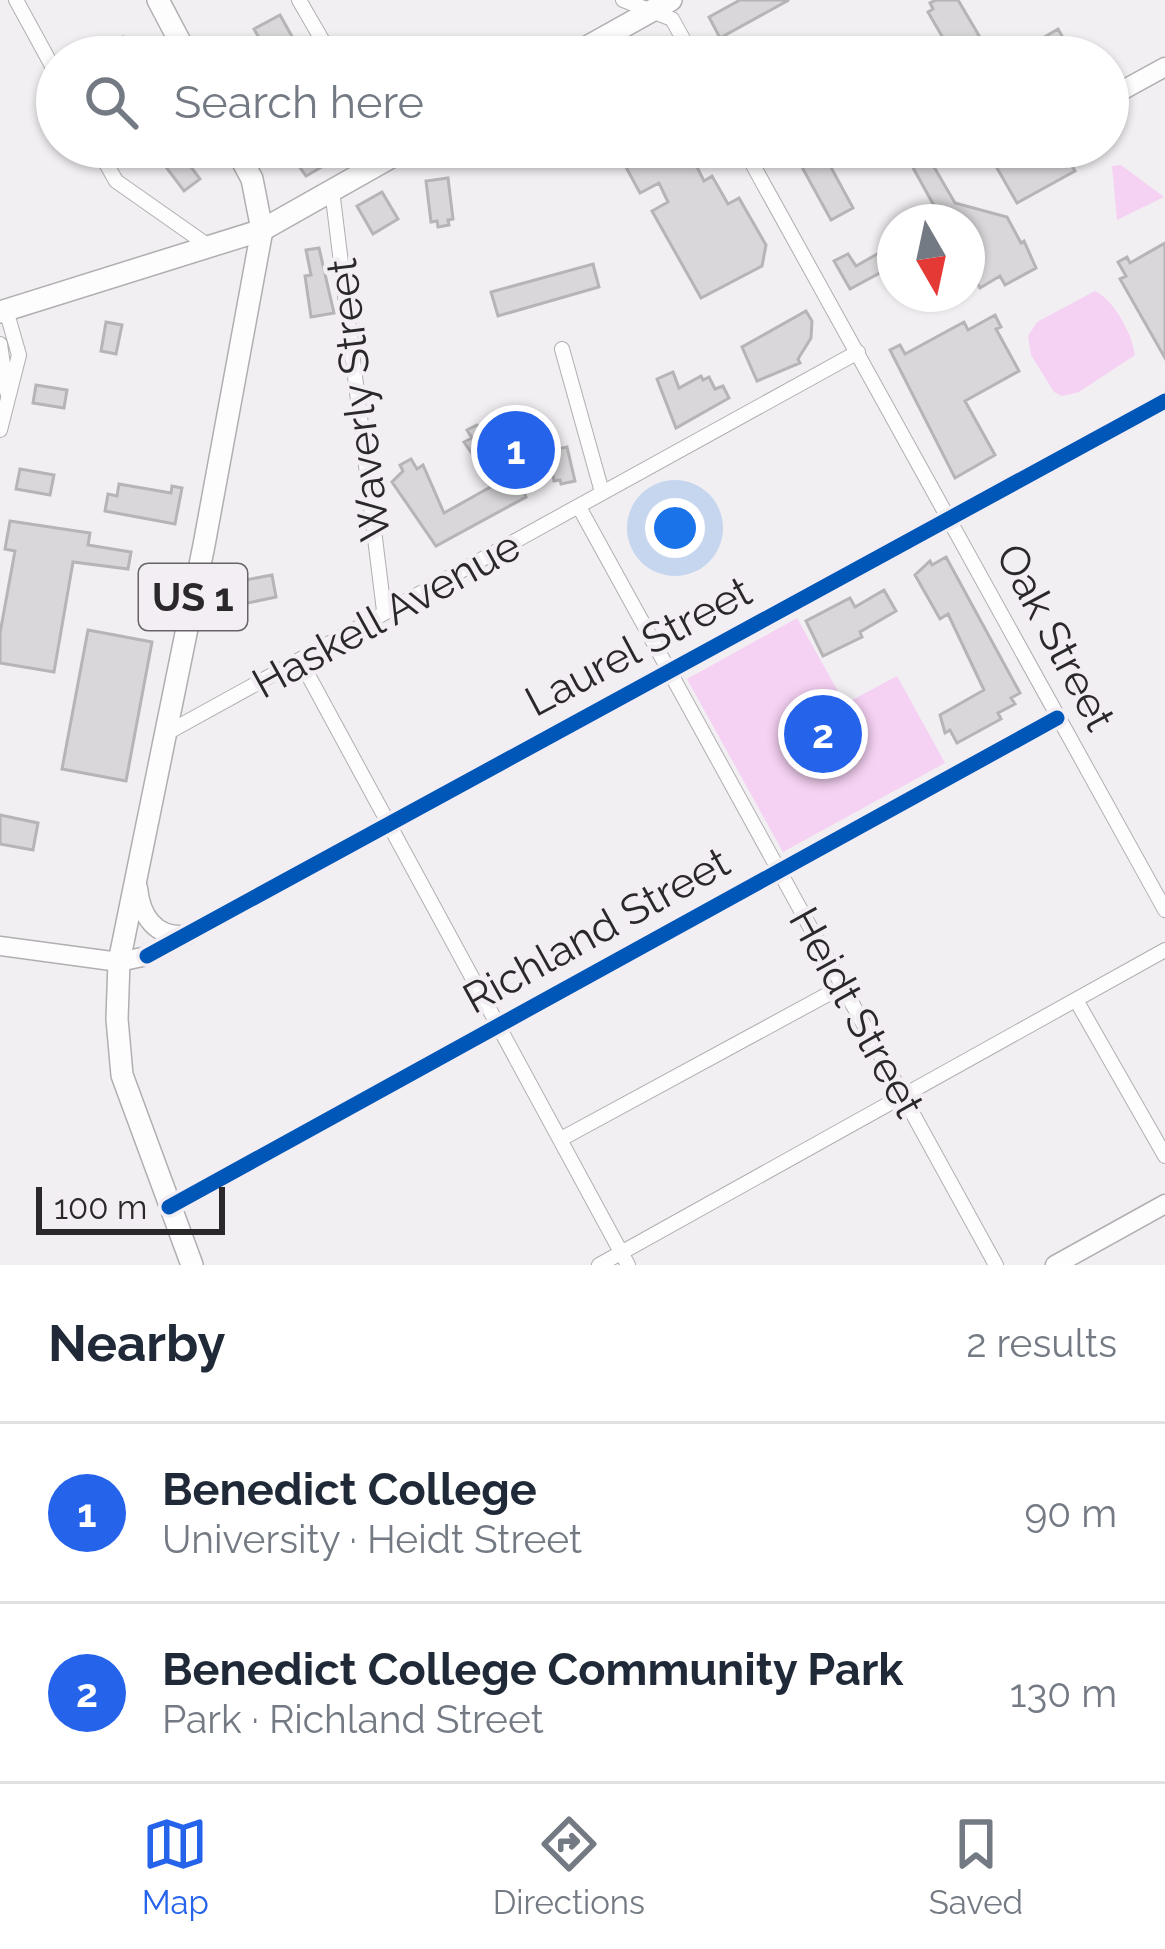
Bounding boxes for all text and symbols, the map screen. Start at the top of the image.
search box [36,36,1129,168]
icon: search [78,69,144,135]
text: Search here [174,76,424,129]
north arrow [877,204,985,312]
street label: Waverly Street [317,256,400,544]
pin: 1 [477,405,555,495]
your location [645,498,705,558]
street label: Haskell Avenue [244,521,528,708]
street label: Oak Street [986,536,1125,739]
road number: US 1 [139,564,247,630]
street label: Laurel Street [517,567,759,726]
pin: 2 [784,689,862,779]
street label: Richland Street [455,837,738,1024]
street label: Heidt Street [779,899,934,1125]
scale bar [36,1181,225,1234]
text: 100 m [54,1188,147,1227]
text: Nearby [48,1313,225,1373]
text: 2 results [966,1320,1117,1366]
text: Benedict College [162,1463,537,1516]
text: 1 [77,1490,97,1536]
text: 90 m [1024,1490,1117,1536]
text: University · Heidt Street [162,1516,582,1562]
text: Benedict College Community Park [162,1643,903,1696]
text: 2 [76,1670,98,1716]
text: 130 m [1010,1670,1117,1716]
text: Park · Richland Street [162,1696,544,1742]
tab: Map [142,1811,209,1922]
tab: Directions [493,1811,645,1922]
tab: Saved [929,1811,1023,1922]

